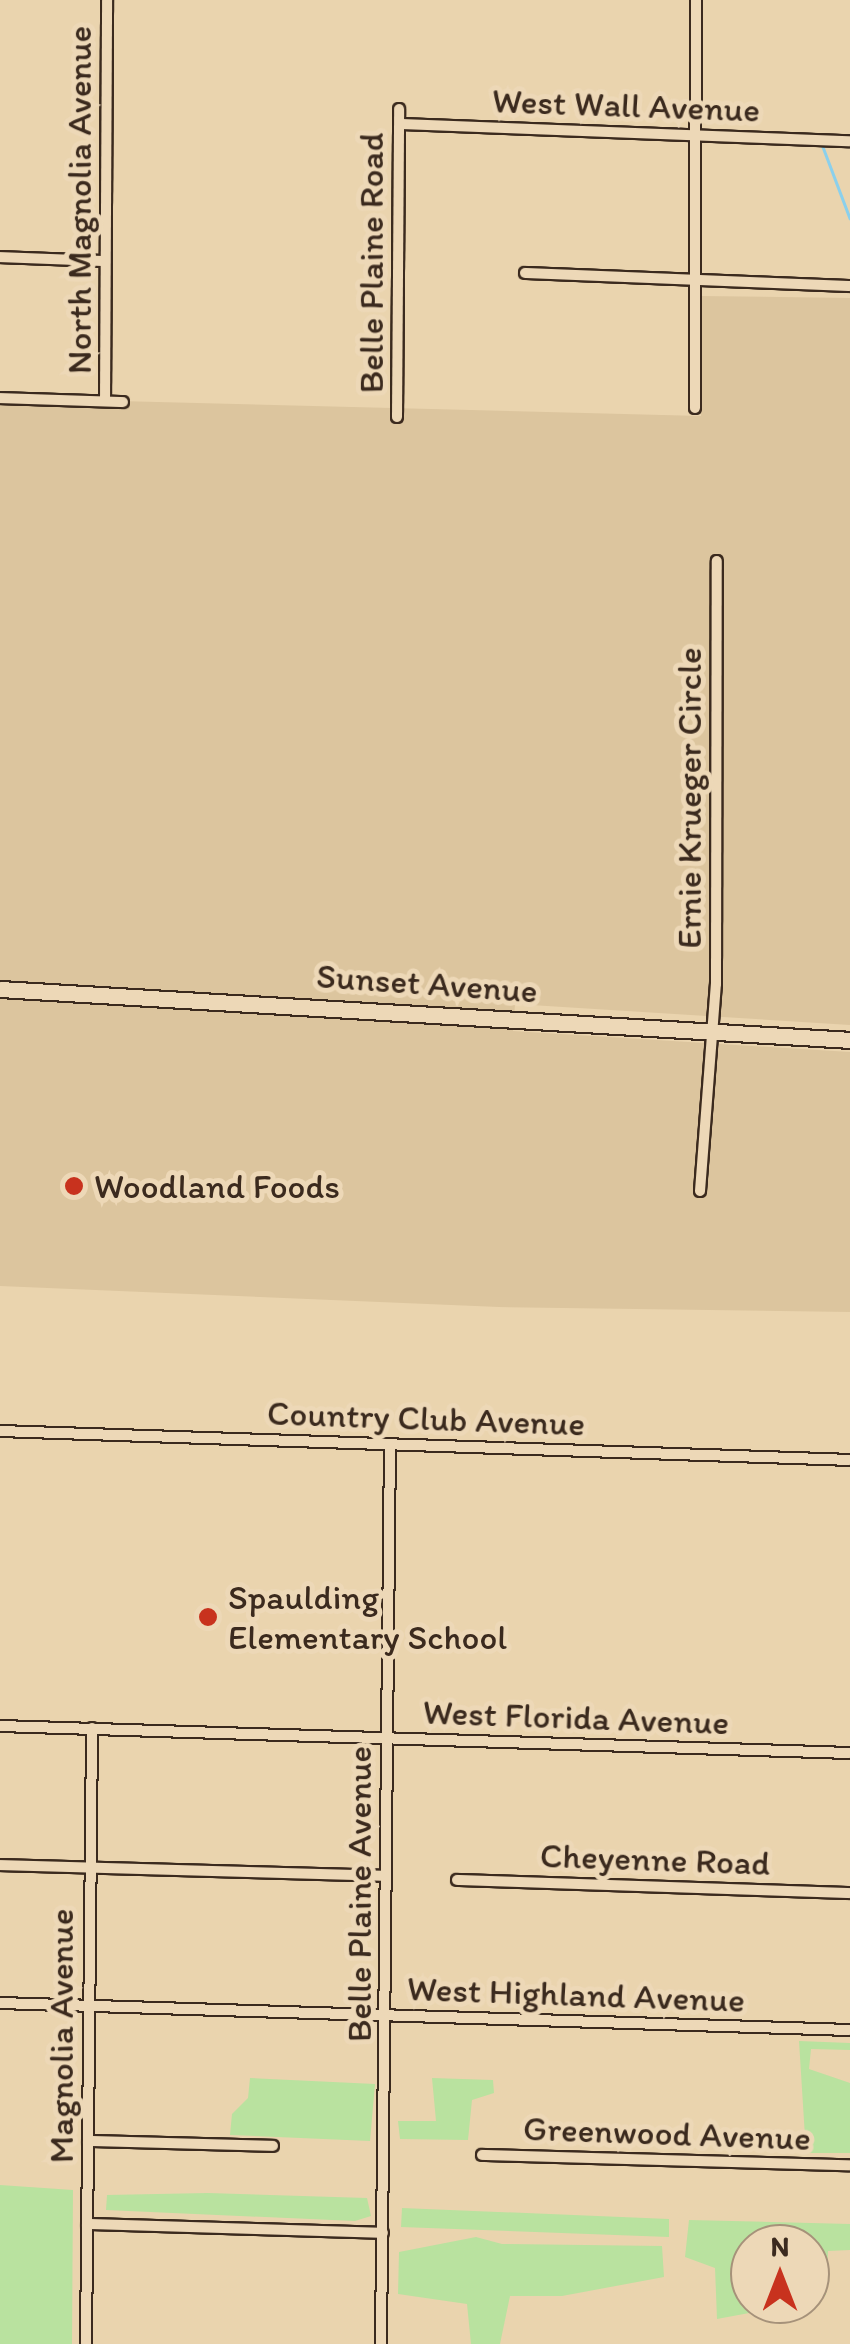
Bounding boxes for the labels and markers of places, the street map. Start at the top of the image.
place label: Woodland Foods [94,1165,340,1207]
marker: Woodland Foods [63,1175,85,1197]
place label: Spaulding Elementary School [228,1576,507,1658]
marker: Spaulding Elementary School [197,1606,219,1628]

